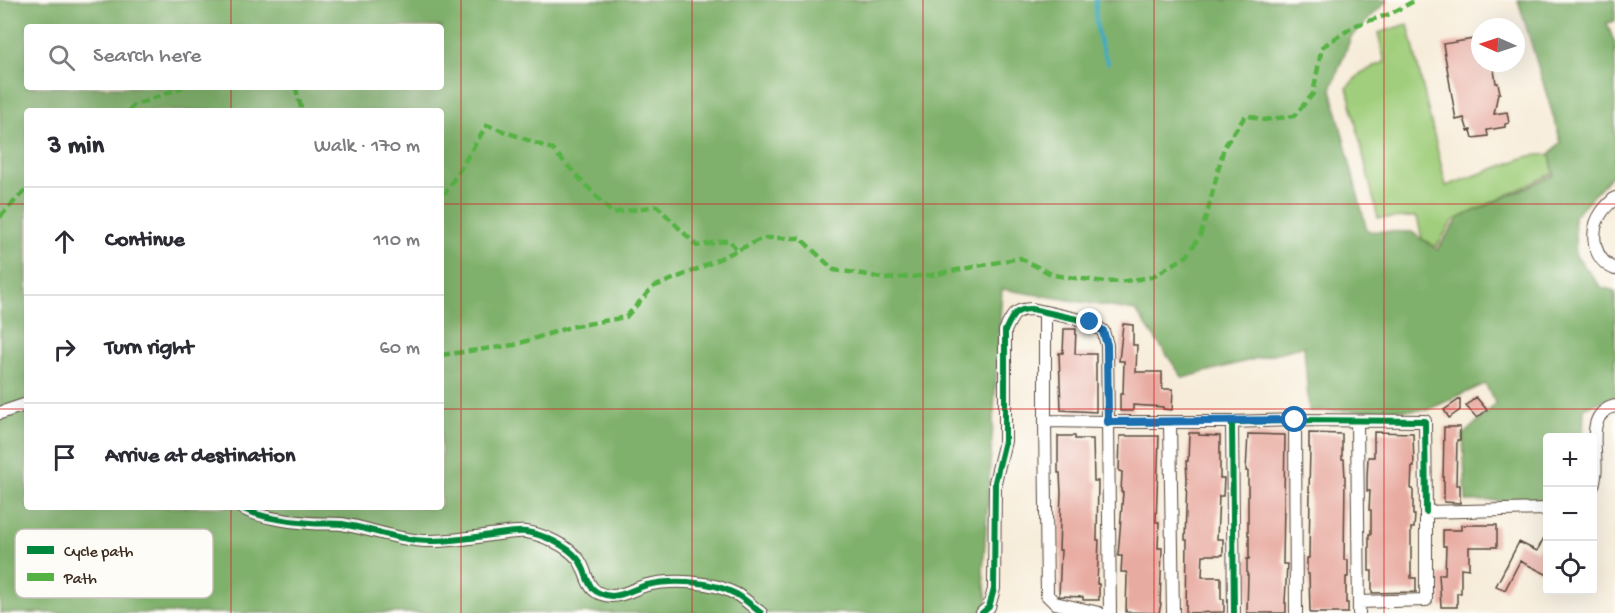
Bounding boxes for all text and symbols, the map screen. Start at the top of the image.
north arrow [1471,18,1525,72]
search box [24,24,444,90]
icon: search [45,41,78,74]
text: Search here [93,44,201,70]
text: 3 min [48,132,104,163]
text: Walk · 170 m [314,136,420,159]
icon: ahead [48,225,81,258]
text: Continue [105,228,185,254]
text: 110 m [374,230,420,253]
route end [1076,308,1102,334]
icon: right [48,333,81,366]
text: Turn right [105,336,193,362]
text: 60 m [380,338,420,361]
route start [1281,406,1307,432]
map controls [1543,433,1597,595]
button: + [1543,433,1597,487]
icon: arrive [48,441,81,474]
text: Arrive at destination [105,444,295,470]
button: − [1543,487,1597,541]
legend [15,529,213,598]
button: locate [1543,541,1597,595]
text: Cycle path [64,544,134,563]
text: Path [63,571,97,590]

